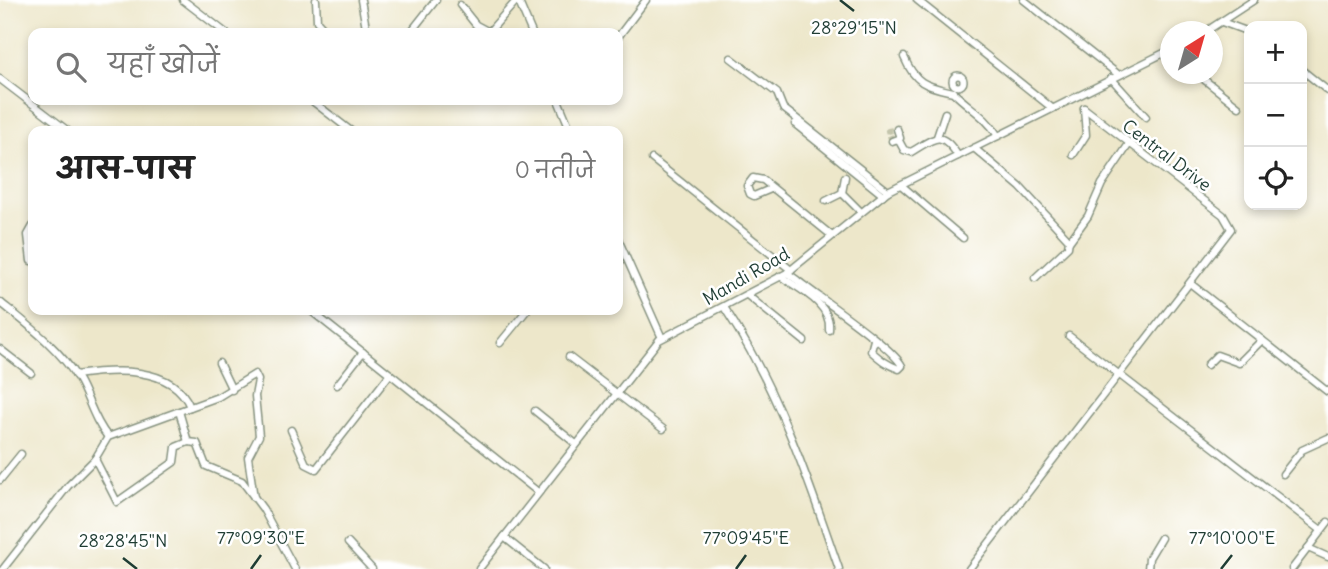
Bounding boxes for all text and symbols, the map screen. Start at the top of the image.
text: 28°29'15"N [811,16,897,39]
north arrow [1160,21,1223,84]
map controls [1244,21,1307,210]
button: + [1244,21,1307,84]
search box [28,28,623,105]
text: यहाँ खोजें [108,47,219,80]
icon: search [52,48,90,86]
button: − [1244,84,1307,147]
street label: Central Drive [1118,114,1216,196]
button: locate [1244,147,1307,210]
text: आस-पास [56,149,194,187]
text: 0 नतीजे [515,155,595,184]
street label: Mandi Road [699,242,794,310]
text: 77°09'30"E [217,526,305,549]
text: 77°09'45"E [703,526,789,549]
text: 77°10'00"E [1189,526,1275,549]
text: 28°28'45"N [79,529,167,552]

